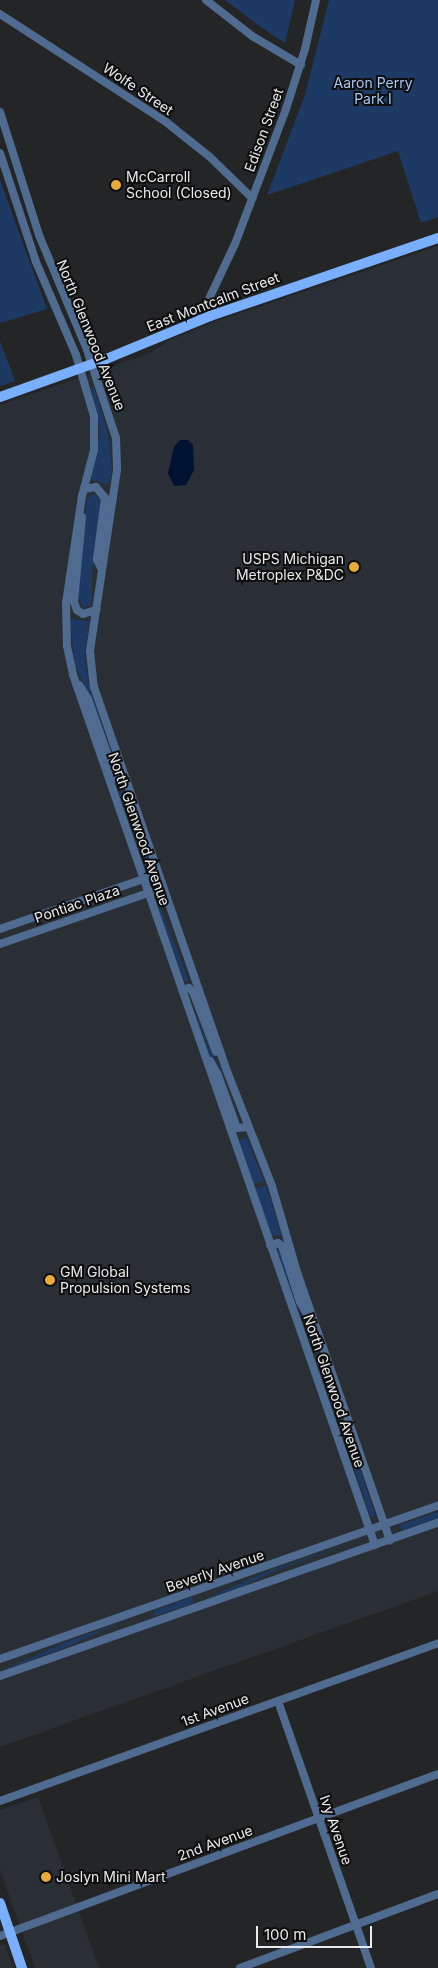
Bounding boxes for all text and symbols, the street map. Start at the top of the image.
street label: Wolfe Street [100,59,176,119]
park label: Aaron Perry Park I [333,75,413,108]
street label: Edison Street [241,86,287,174]
place label: McCarroll School (Closed) [126,169,232,202]
marker: McCarroll School (Closed) [110,179,122,191]
street label: North Glenwood Avenue [53,257,129,413]
street label: East Montcalm Street [144,269,282,335]
place label: USPS Michigan Metroplex P&DC [236,551,344,584]
marker: USPS Michigan Metroplex P&DC [348,561,360,573]
street label: North Glenwood Avenue [105,750,173,908]
street label: Pontiac Plaza [32,882,122,926]
place label: GM Global Propulsion Systems [60,1264,190,1296]
marker: GM Global Propulsion Systems [44,1274,56,1286]
street label: North Glenwood Avenue [300,1312,368,1470]
street label: Beverly Avenue [164,1546,266,1596]
street label: 1st Avenue [179,1690,251,1730]
street label: Ivy Avenue [316,1793,356,1867]
street label: 2nd Avenue [175,1822,255,1864]
place label: Joslyn Mini Mart [56,1869,166,1885]
marker: Joslyn Mini Mart [40,1871,52,1883]
scale bar [258,1916,374,1948]
text: 100 m [264,1925,306,1944]

